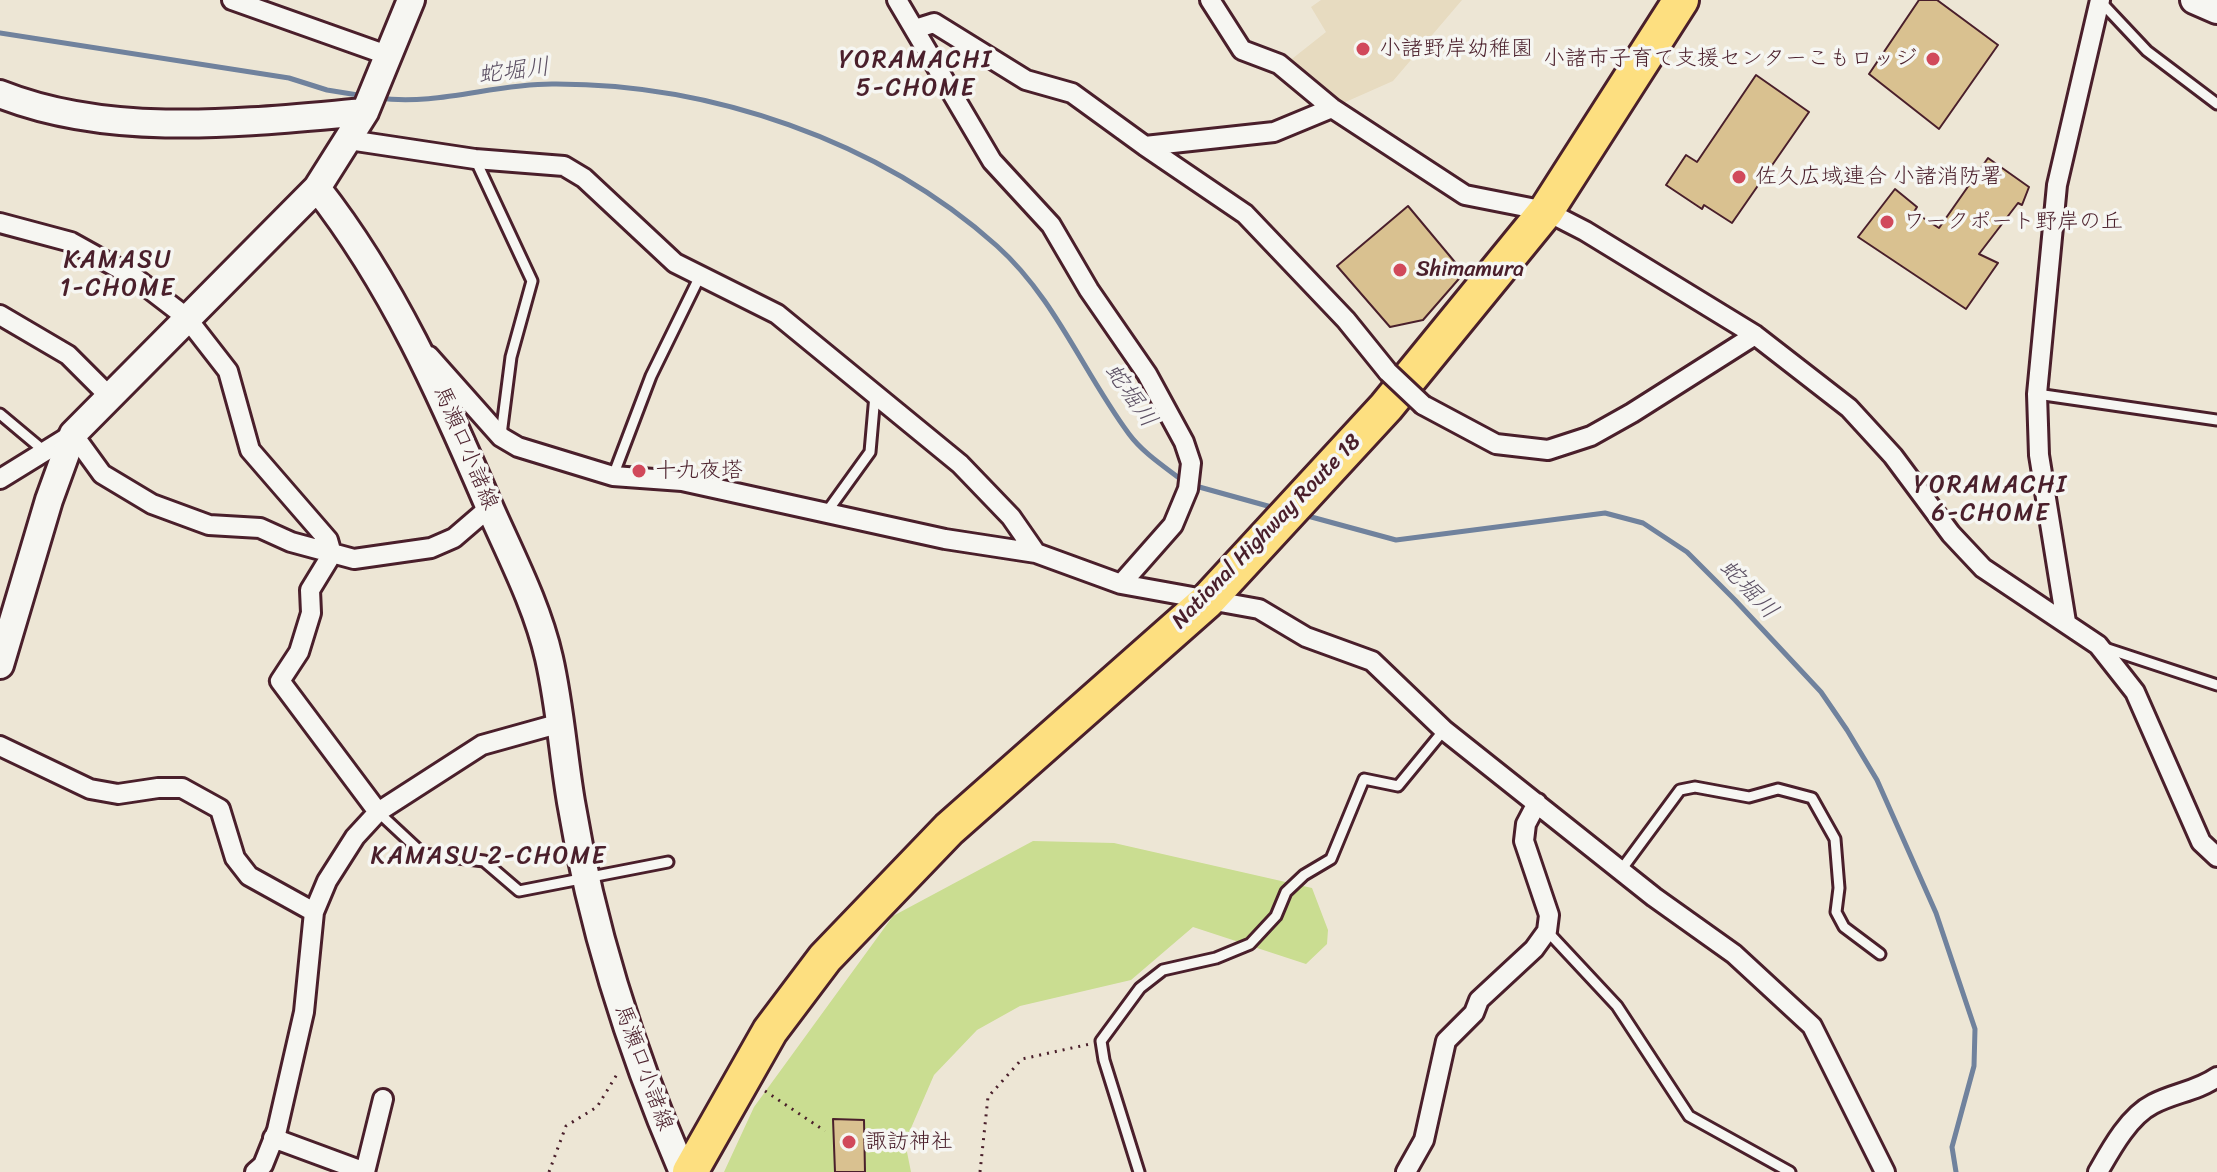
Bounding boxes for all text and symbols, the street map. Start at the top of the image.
place label: 小諸野岸幼稚園 [1379,36,1533,62]
marker: 小諸野岸幼稚園 [1354,40,1372,58]
place label: 小諸市子育て支援センターこもロッジ [1543,46,1917,72]
district label: YORAMACHI 5-CHOME [839,47,993,103]
marker: 小諸市子育て支援センターこもロッジ [1924,50,1942,68]
water label: 蛇堀川 [477,53,551,91]
place label: 佐久広域連合 小諸消防署 [1755,164,2003,190]
marker: 佐久広域連合 小諸消防署 [1730,168,1748,186]
place label: ワークポート野岸の丘 [1903,209,2123,235]
marker: ワークポート野岸の丘 [1878,213,1896,231]
district label: KAMASU 1-CHOME [60,247,176,303]
place label: Shimamura [1416,257,1524,283]
marker: Shimamura [1391,261,1409,279]
water label: 蛇堀川 [1098,358,1162,434]
street label: 馬瀬口小諸線 [427,382,503,514]
street label: National Highway Route 18 [1167,429,1367,635]
place label: 十九夜塔 [655,458,743,484]
marker: 十九夜塔 [630,462,648,480]
district label: YORAMACHI 6-CHOME [1914,472,2068,528]
water label: 蛇堀川 [1713,554,1783,626]
district label: KAMASU 2-CHOME [372,843,606,871]
street label: 馬瀬口小諸線 [608,1001,678,1135]
place label: 諏訪神社 [865,1129,953,1155]
marker: 諏訪神社 [840,1133,858,1151]

